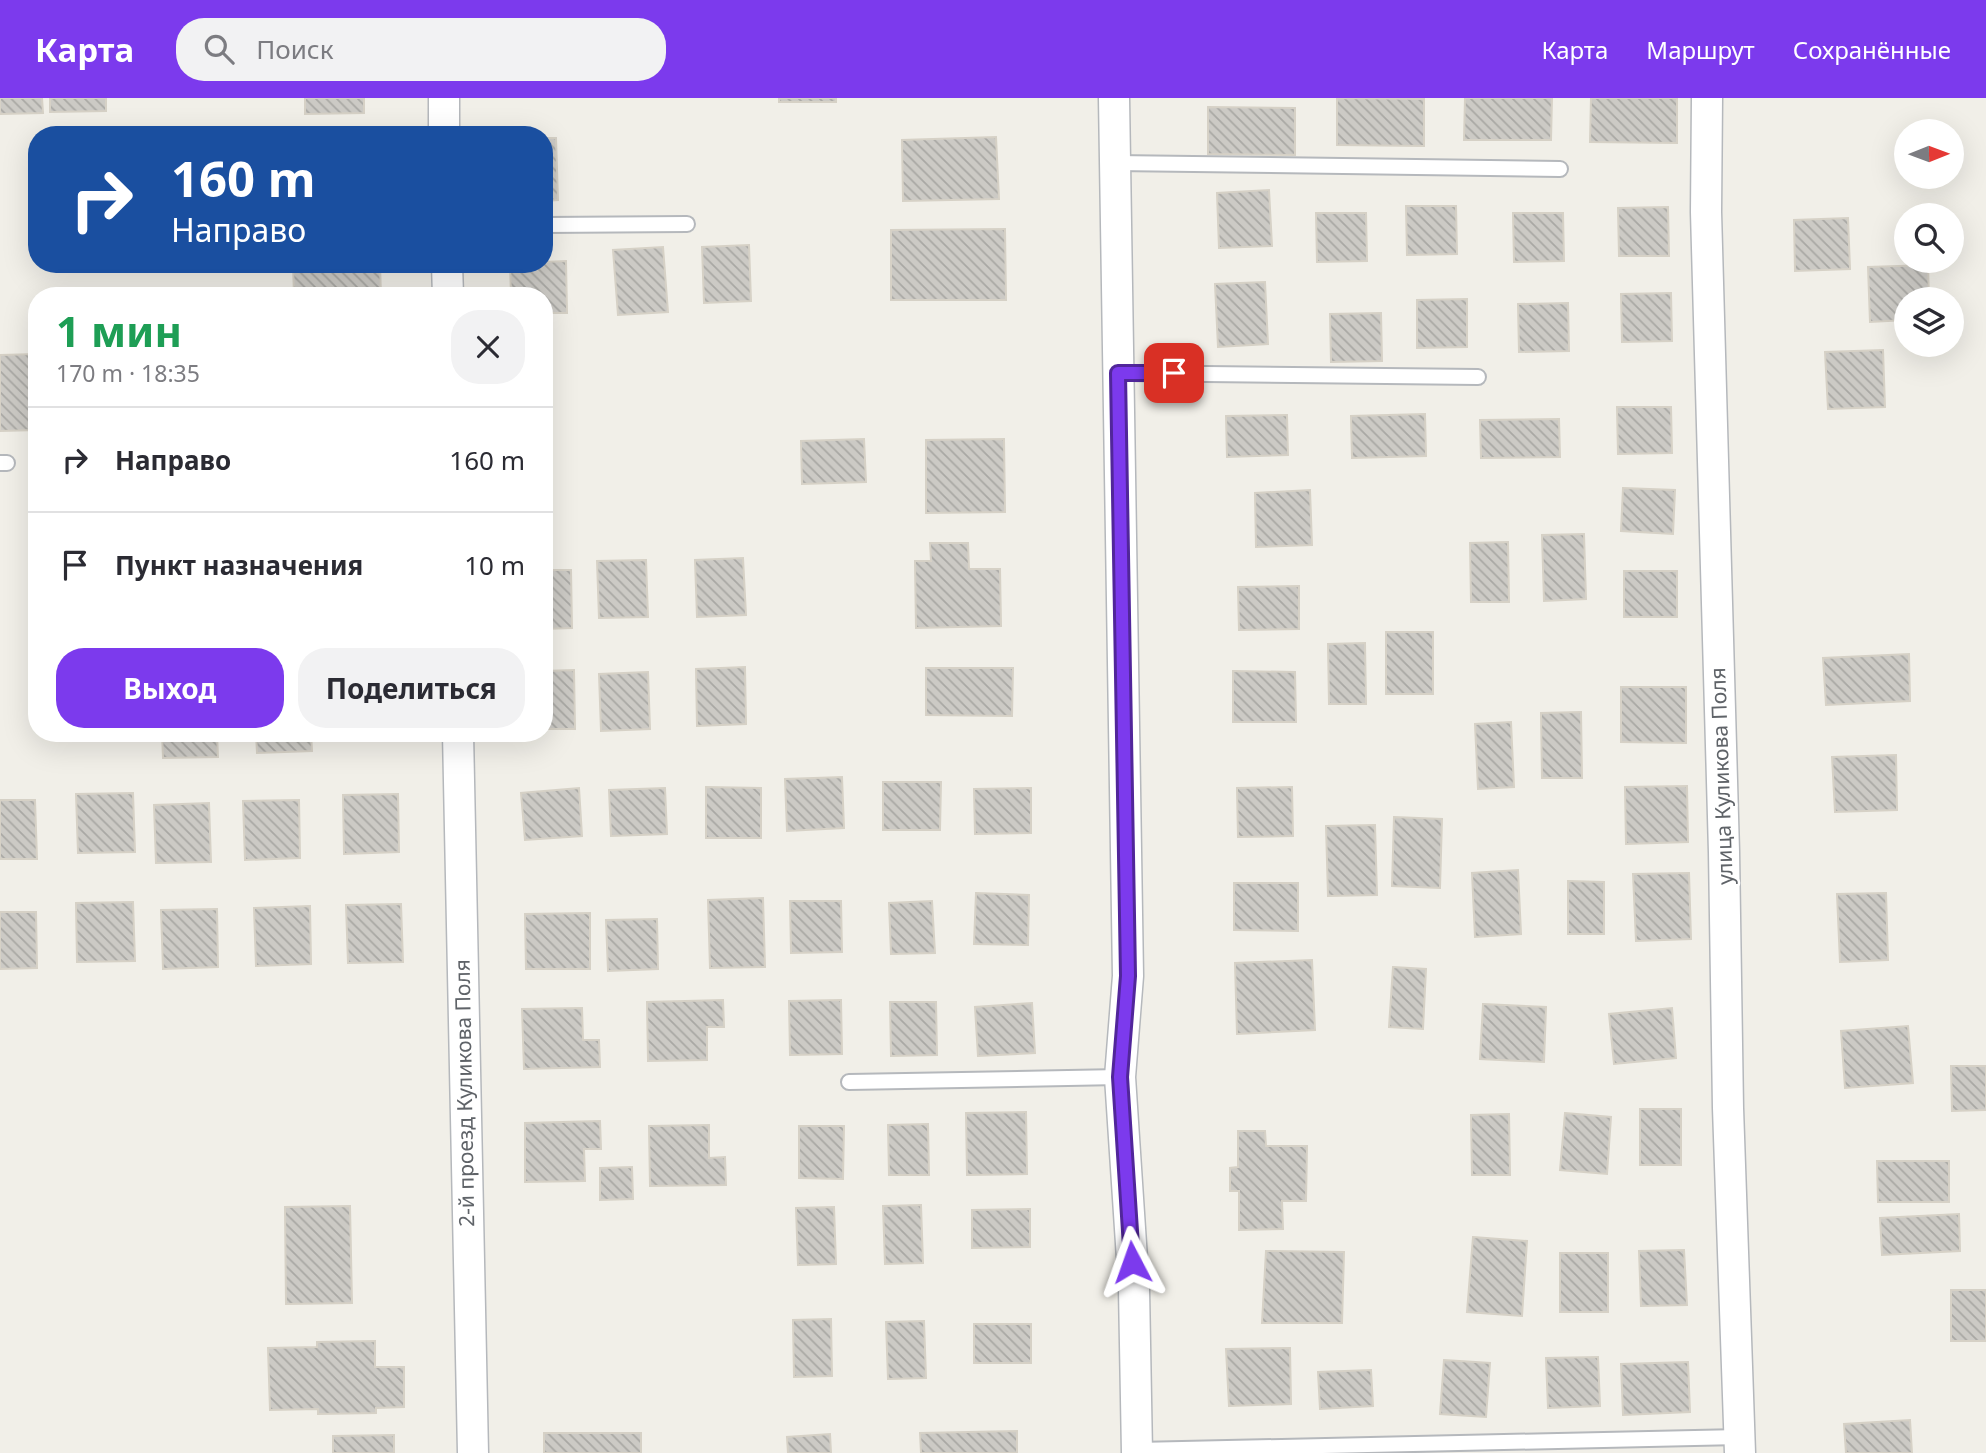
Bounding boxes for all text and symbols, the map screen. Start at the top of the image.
search box [176,18,666,81]
text: Карта [35,27,134,72]
icon: search [200,30,238,68]
text: Поиск [256,31,333,67]
text: Карта [1541,33,1608,66]
text: Маршрут [1646,33,1755,66]
text: Сохранённые [1793,33,1951,66]
north arrow [1894,119,1964,189]
map controls [1894,119,1964,357]
text: 160 m [171,145,316,211]
icon: right [56,154,147,245]
button: search [1894,203,1964,273]
text: Направо [171,208,306,251]
button: layers [1894,287,1964,357]
text: 1 мин [56,302,182,359]
button: close [451,310,525,384]
pin [1144,343,1204,403]
icon: arrive [1155,354,1193,392]
text: 170 m · 18:35 [56,357,200,389]
icon: right [56,441,94,479]
text: Направо [115,442,231,478]
text: 160 m [449,442,525,478]
icon: arrive [56,546,94,584]
text: Пункт назначения [115,547,363,583]
text: 10 m [464,547,525,583]
button: Выход [56,648,284,728]
button: Поделиться [298,648,525,728]
street label: улица Куликова Поля [1703,667,1739,885]
street label: 2-й проезд Куликова Поля [448,959,480,1227]
position arrow [1095,1225,1169,1299]

